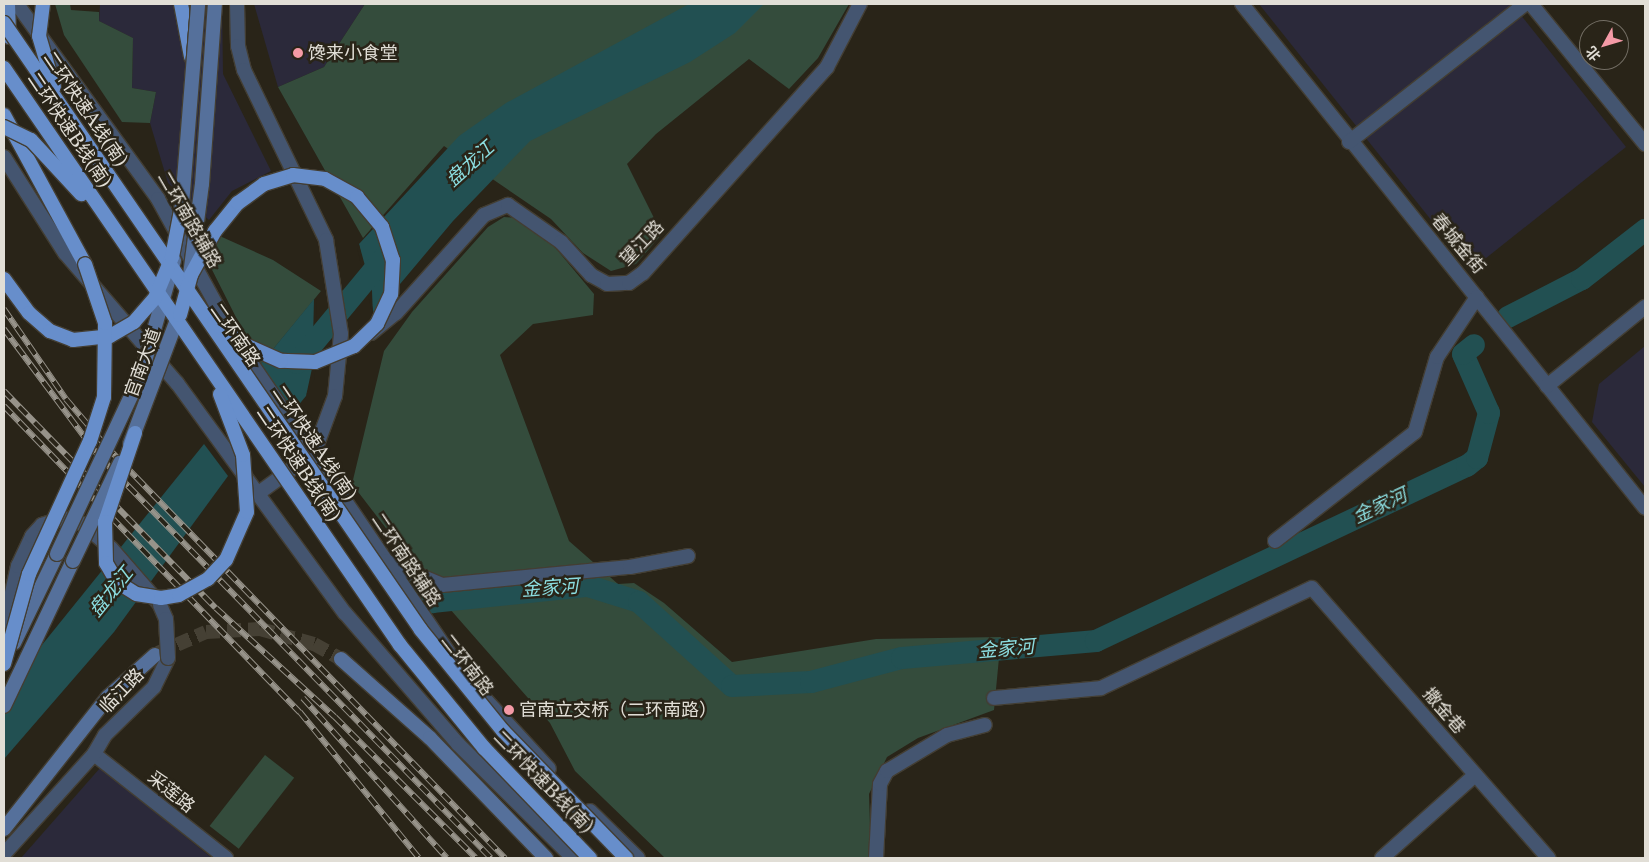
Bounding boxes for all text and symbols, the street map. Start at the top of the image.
north arrow [1579,20,1629,70]
place label: 馋来小食堂 [308,42,398,64]
text: 北 [1582,43,1605,65]
street label: 二环快速A线(南) [39,47,131,171]
marker: 馋来小食堂 [292,47,304,59]
street label: 二环快速B线(南) [23,69,115,191]
water label: 盘龙江 [441,136,499,192]
street label: 二环南路辅路 [153,168,225,272]
street label: 春城金街 [1427,209,1489,279]
street label: 望江路 [615,216,669,270]
street label: 二环南路 [206,299,264,371]
street label: 官南大道 [121,325,165,401]
street label: 二环快速A线(南) [268,381,360,505]
street label: 二环快速B线(南) [252,403,344,525]
water label: 金家河 [1349,484,1411,528]
street label: 二环南路辅路 [367,509,445,611]
water label: 盘龙江 [84,563,138,621]
water label: 金家河 [521,575,579,601]
street label: 二环南路 [436,630,498,700]
water label: 金家河 [977,635,1035,663]
street label: 临江路 [95,664,149,718]
street label: 撒金巷 [1418,684,1470,738]
place label: 官南立交桥（二环南路） [519,699,717,721]
marker: 官南立交桥（二环南路） [503,704,515,716]
street label: 二环快速B线(南) [489,726,597,838]
street label: 采莲路 [143,767,199,817]

